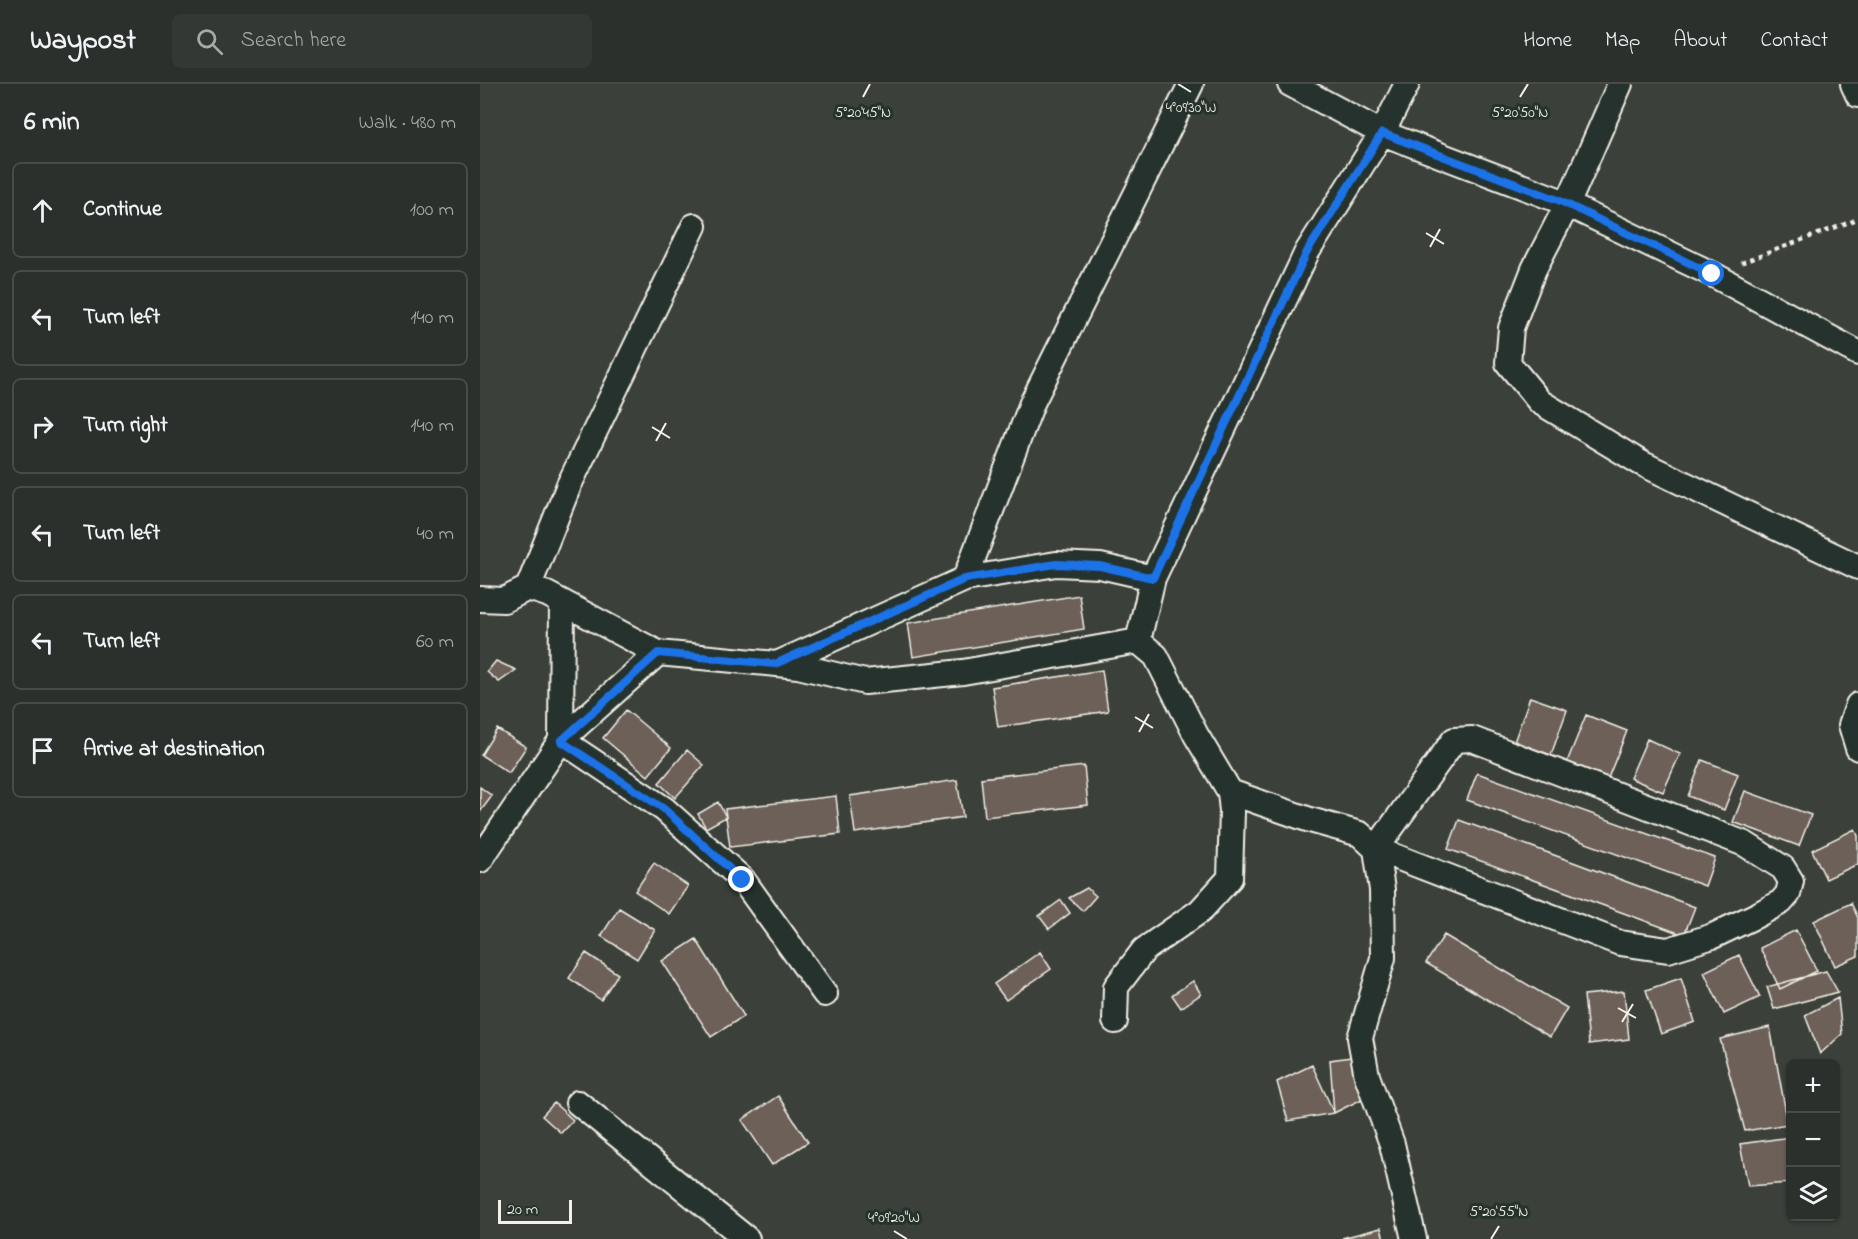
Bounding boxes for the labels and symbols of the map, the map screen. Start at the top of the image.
text: 4°09'30"W [1166,97,1216,119]
text: 5°20'45"N [835,102,891,124]
text: 5°20'50"N [1492,102,1548,124]
route start [1698,260,1724,286]
route end [728,866,754,892]
scale bar [498,1197,572,1224]
text: 5°20'55"N [1470,1201,1528,1223]
text: 4°09'20"W [868,1207,920,1229]

